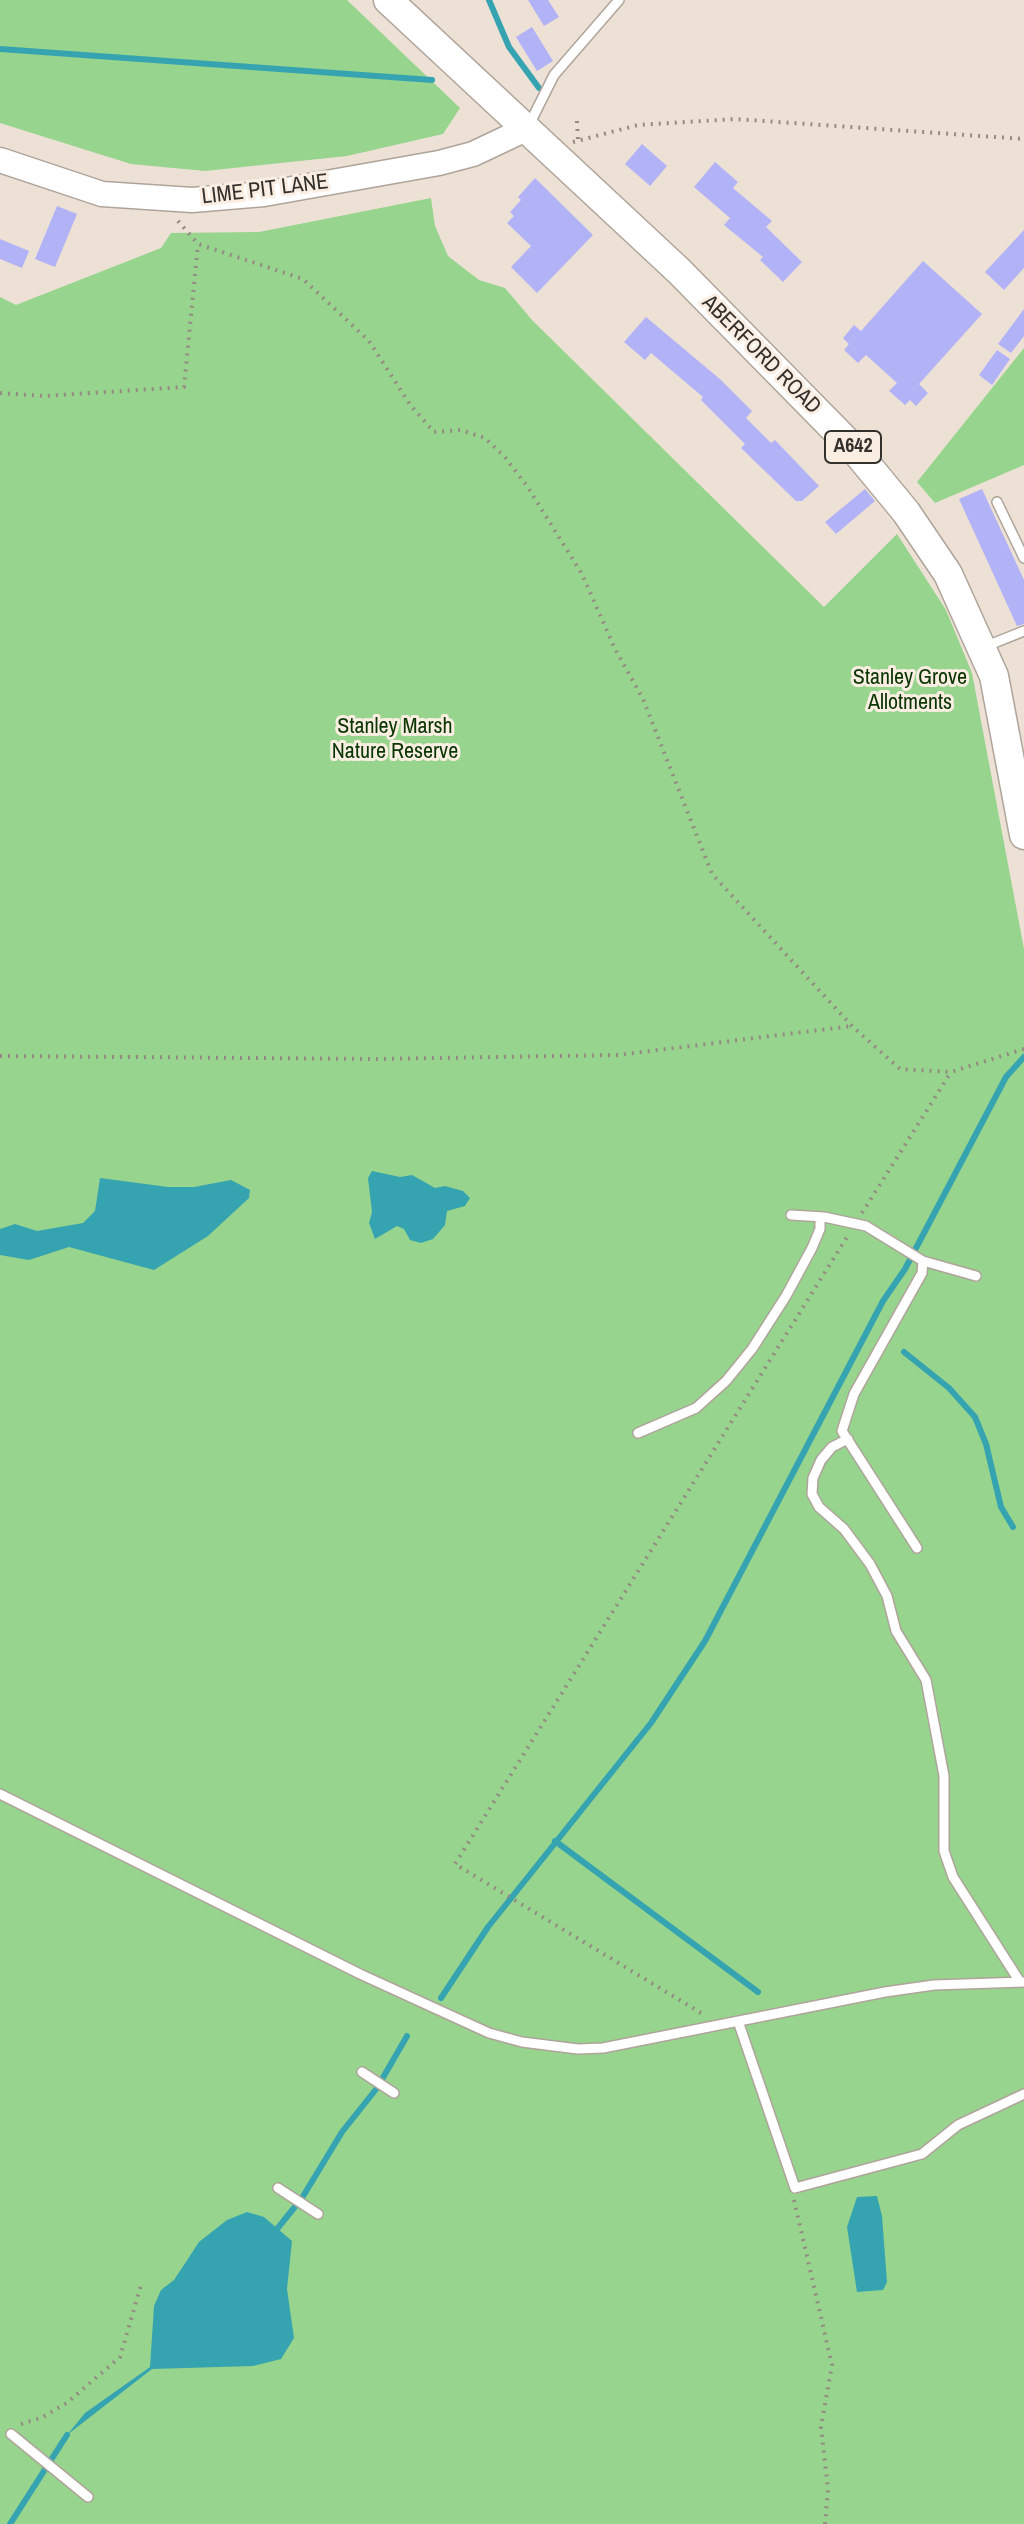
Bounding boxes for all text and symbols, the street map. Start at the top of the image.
street label: LIME PIT LANE [200,169,330,211]
street label: ABERFORD ROAD [696,290,826,420]
road number: A642 [825,431,881,463]
park label: Stanley Grove Allotments [853,665,967,716]
park label: Stanley Marsh Nature Reserve [332,714,458,766]

